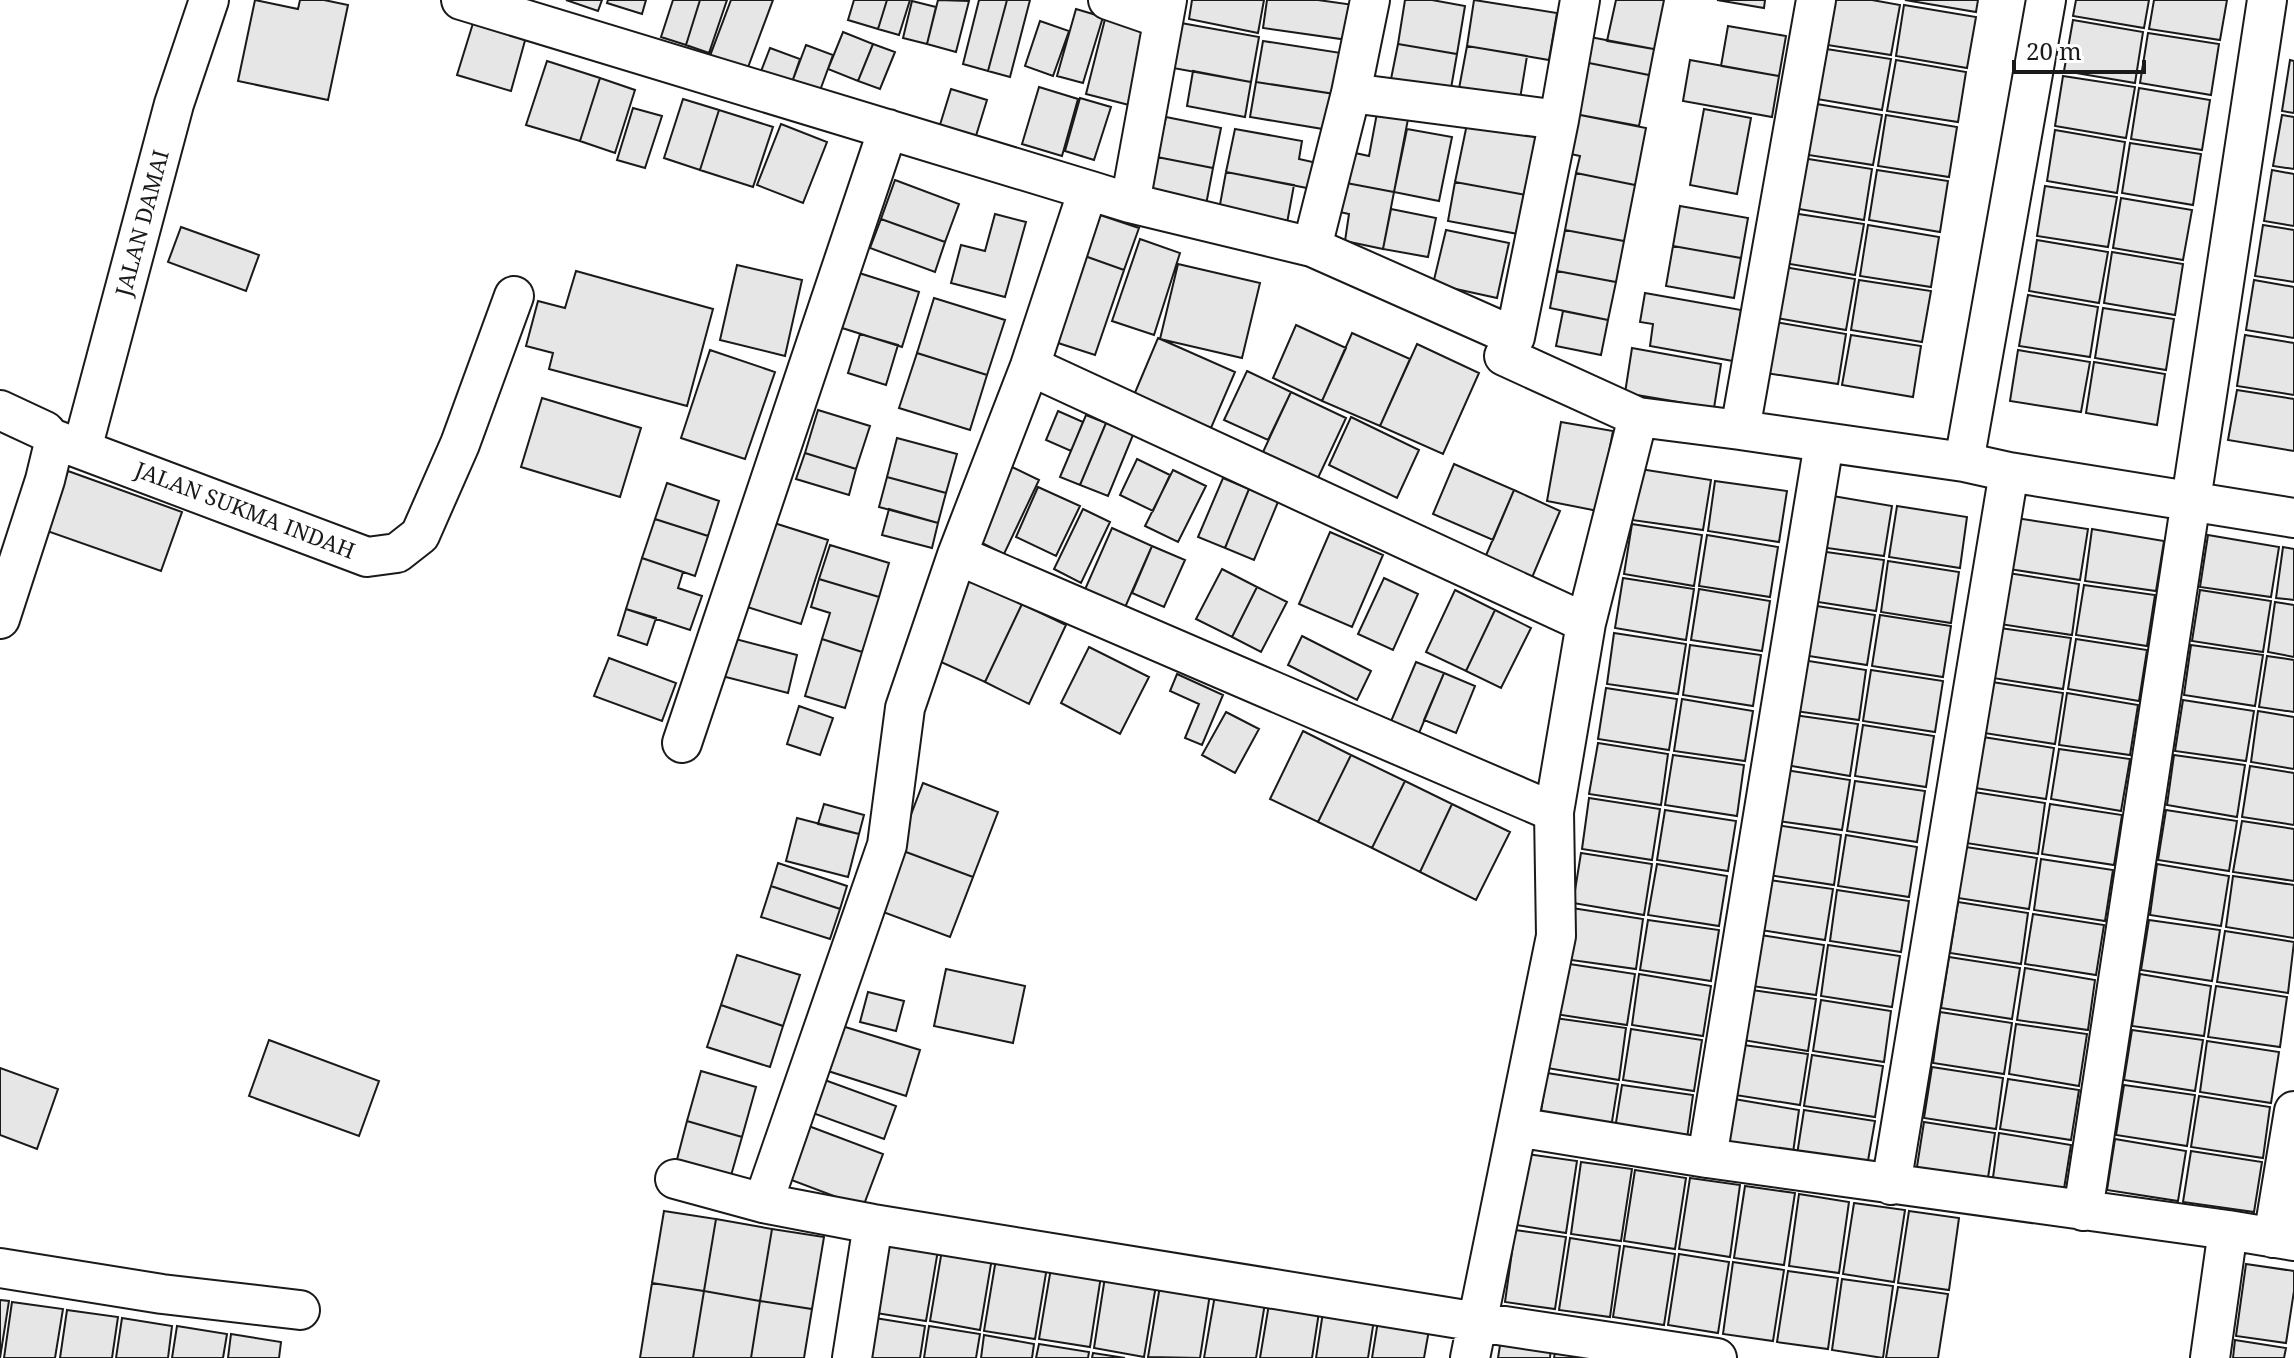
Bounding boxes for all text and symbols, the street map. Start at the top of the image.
scale bar [2014,24,2144,74]
text: 20 m [2026,34,2082,67]
street label: JALAN DAMAI [107,146,175,300]
street label: JALAN SUKMA INDAH [130,453,360,565]

